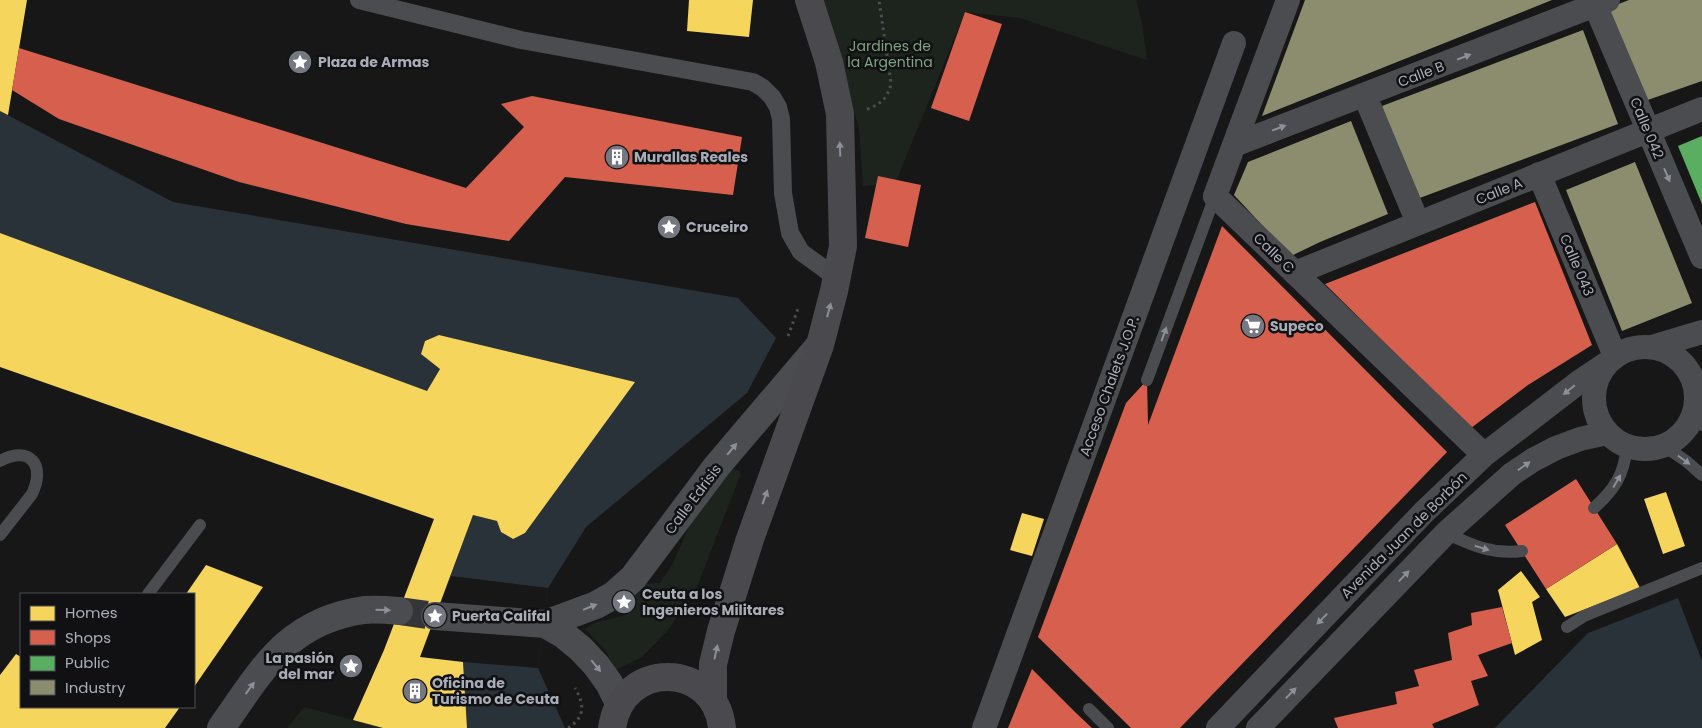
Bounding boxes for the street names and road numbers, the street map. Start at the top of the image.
street label: Calle B [1395,56,1447,92]
street label: Calle 042 [1625,94,1669,162]
street label: Calle A [1473,173,1525,209]
street label: Calle C [1249,228,1299,278]
street label: Calle 043 [1555,231,1599,299]
street label: Acceso Chalets J.O.P. [1074,313,1144,459]
street label: Calle Edrisis [660,460,726,538]
street label: Avenida Juan de Borbón [1336,467,1472,603]

